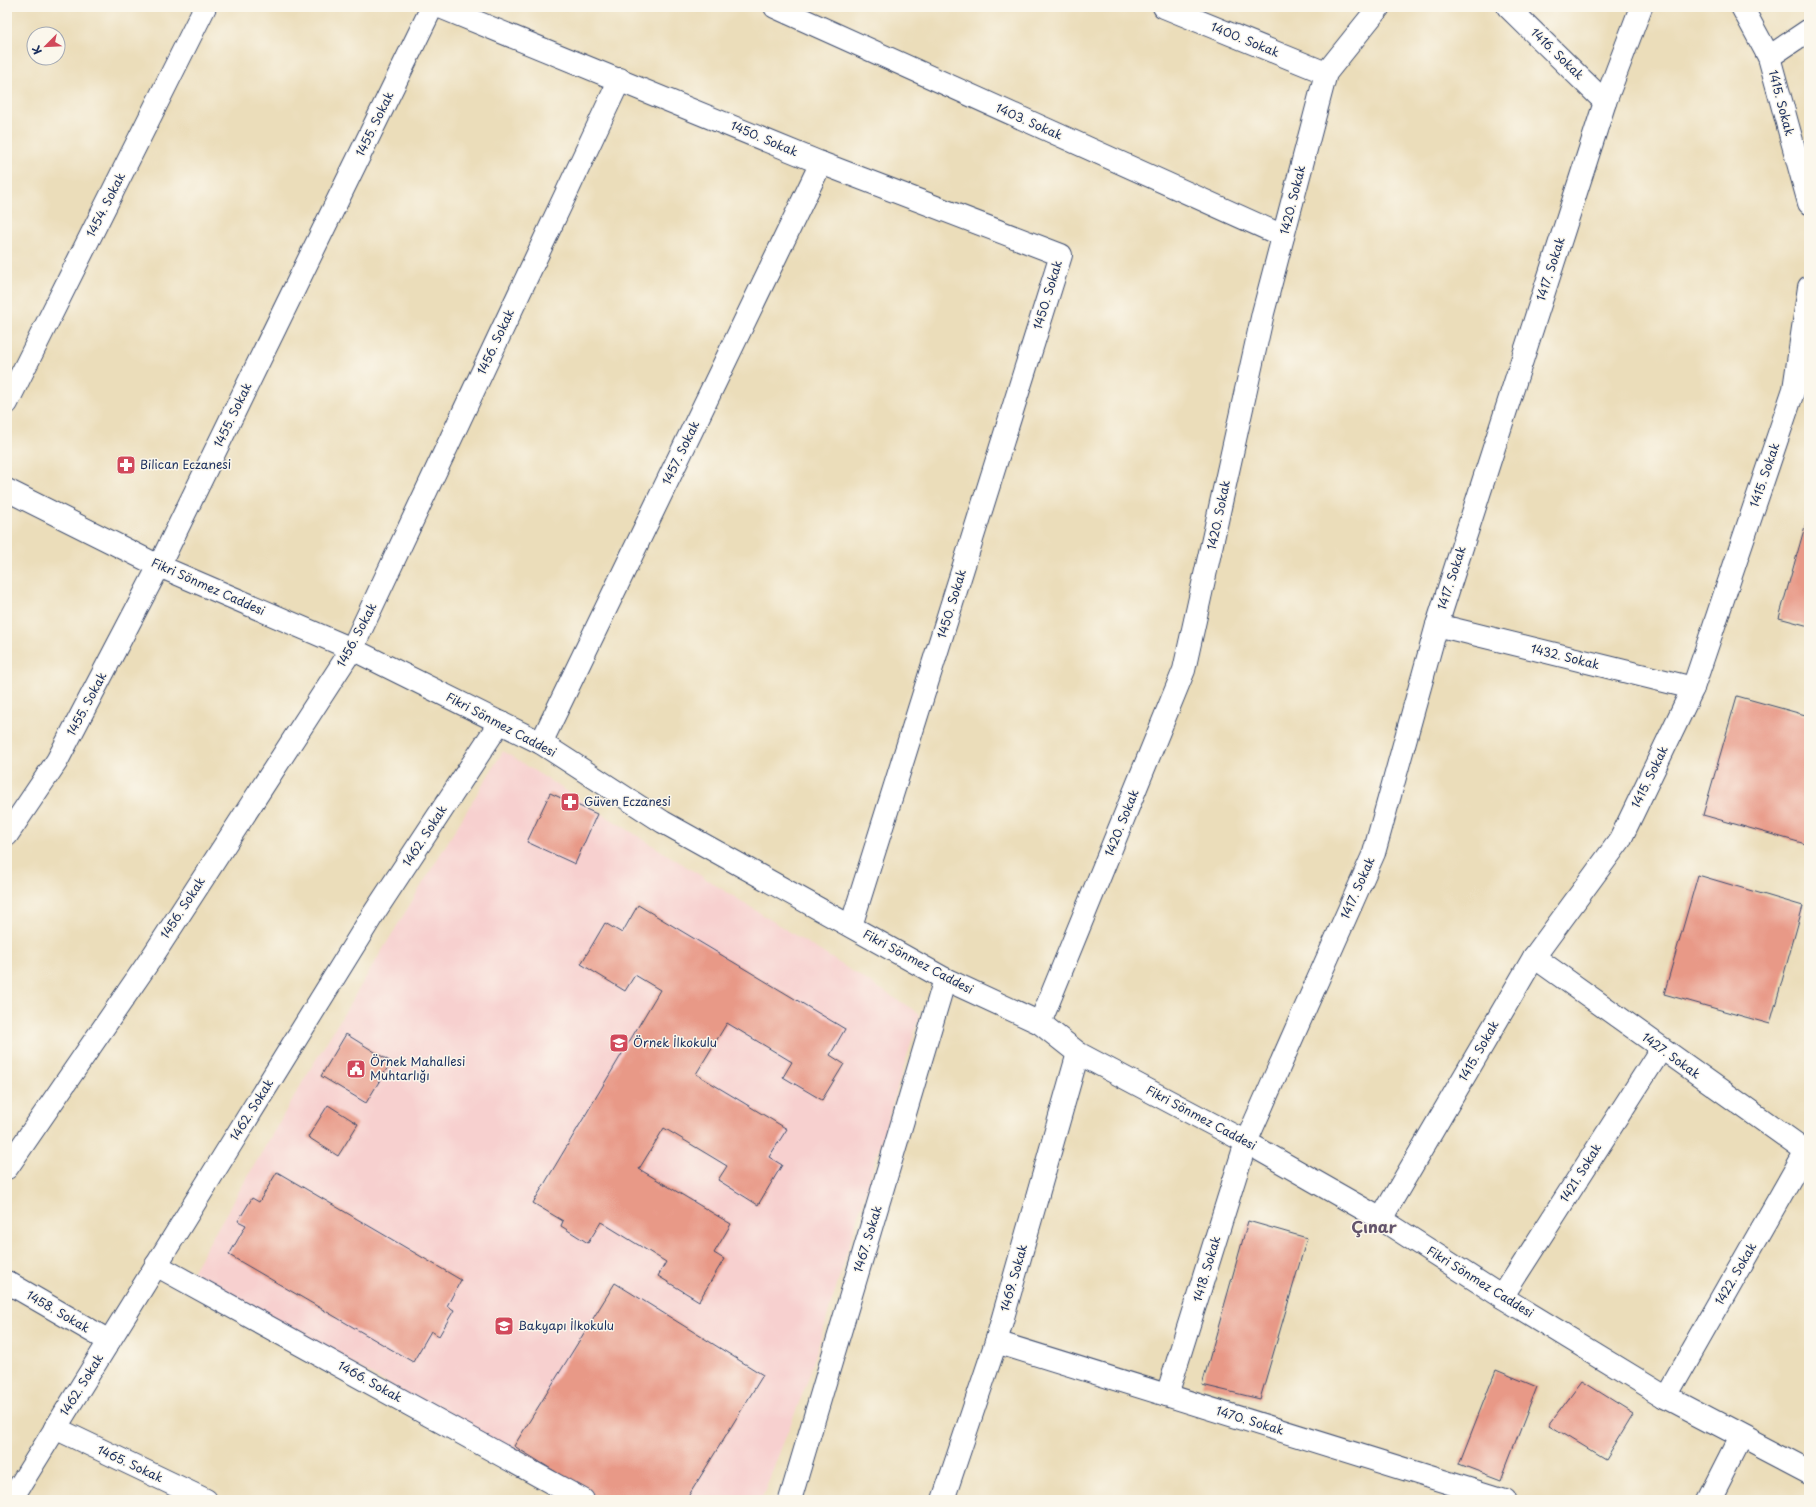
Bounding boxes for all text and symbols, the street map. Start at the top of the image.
street label: 1400. Sokak [1208,17,1283,61]
street label: 1416. Sokak [1527,23,1588,83]
north arrow [26,26,66,66]
text: K [27,43,46,57]
street label: 1415. Sokak [1765,68,1799,138]
street label: 1455. Sokak [351,88,398,159]
street label: 1403. Sokak [993,98,1066,144]
street label: 1450. Sokak [728,116,801,160]
street label: 1420. Sokak [1275,163,1309,236]
street label: 1454. Sokak [81,169,129,240]
street label: 1417. Sokak [1531,234,1569,303]
street label: 1450. Sokak [1028,258,1066,332]
street label: 1456. Sokak [472,306,518,377]
street label: 1455. Sokak [209,379,256,450]
street label: 1457. Sokak [657,417,703,488]
street label: 1415. Sokak [1745,440,1784,509]
pharmacy icon: Bilican Eczanesi [115,454,137,476]
place label: Bilican Eczanesi [140,455,231,473]
street label: 1420. Sokak [1202,478,1234,551]
street label: 1417. Sokak [1432,543,1470,612]
street label: Fikri Sönmez Caddesi [149,553,268,619]
street label: 1450. Sokak [932,567,970,641]
street label: 1456. Sokak [332,599,381,670]
street label: 1432. Sokak [1529,639,1602,673]
street label: 1455. Sokak [62,668,111,739]
street label: Fikri Sönmez Caddesi [443,687,560,761]
street label: 1415. Sokak [1626,742,1672,811]
street label: 1420. Sokak [1099,786,1143,859]
pharmacy icon: Güven Eczanesi [559,791,581,813]
place label: Güven Eczanesi [584,792,671,810]
street label: 1462. Sokak [398,801,451,870]
street label: 1417. Sokak [1335,854,1379,922]
street label: 1456. Sokak [155,873,209,942]
street label: Fikri Sönmez Caddesi [860,924,977,998]
street label: 1415. Sokak [1454,1017,1503,1084]
street label: 1427. Sokak [1639,1028,1705,1083]
school or university icon: Örnek İlkokulu [608,1032,630,1054]
place label: Örnek İlkokulu [633,1033,717,1051]
place label: Örnek Mahallesi Muhtarlığı [370,1052,465,1084]
public building icon: Örnek Mahallesi Muhtarlığı [345,1058,367,1080]
street label: 1462. Sokak [225,1075,277,1144]
street label: Fikri Sönmez Caddesi [1143,1080,1260,1154]
street label: 1421. Sokak [1555,1139,1605,1205]
street label: 1467. Sokak [848,1203,886,1274]
district label: Çınar [1351,1214,1397,1238]
street label: 1418. Sokak [1187,1233,1225,1304]
street label: 1422. Sokak [1710,1239,1760,1308]
street label: Fikri Sönmez Caddesi [1424,1241,1537,1321]
street label: 1469. Sokak [995,1242,1031,1314]
street label: 1458. Sokak [23,1286,94,1337]
school or university icon: Bakyapı İlkokulu [493,1315,515,1337]
place label: Bakyapı İlkokulu [518,1316,614,1334]
street label: 1462. Sokak [55,1350,107,1419]
street label: 1466. Sokak [335,1356,406,1406]
street label: 1470. Sokak [1214,1401,1287,1439]
street label: 1465. Sokak [94,1440,166,1486]

